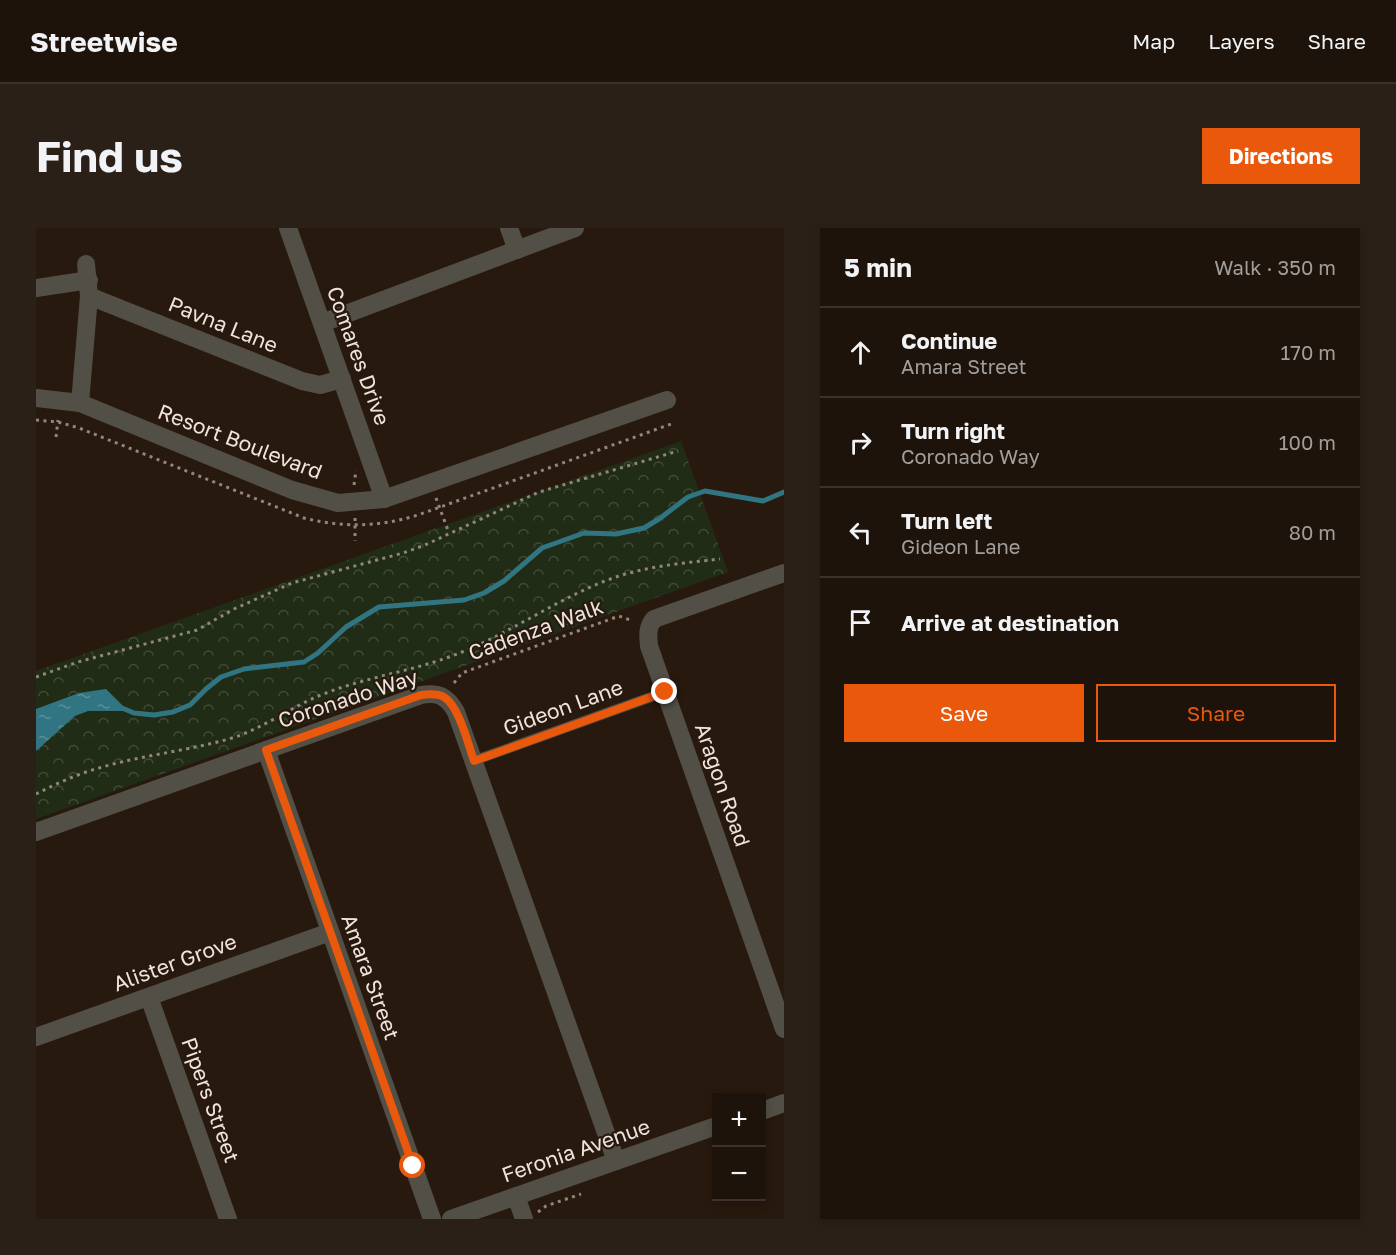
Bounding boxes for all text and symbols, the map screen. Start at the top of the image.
text: Streetwise [30,25,178,58]
text: Map [1132,28,1175,54]
text: Layers [1208,28,1275,54]
text: Share [1308,28,1366,54]
button: Directions [1202,128,1360,184]
text: Find us [36,131,183,181]
text: 5 min [844,252,912,283]
text: Walk · 350 m [1214,255,1336,279]
street label: Comares Drive [322,283,396,429]
street label: Pavna Lane [165,290,282,358]
text: Continue [901,327,997,354]
icon: ahead [844,336,877,369]
text: 170 m [1281,340,1336,364]
text: Amara Street [901,354,1027,378]
street label: Resort Boulevard [155,398,326,484]
text: Turn right [901,417,1005,444]
icon: right [844,426,877,459]
text: 100 m [1279,430,1336,454]
text: Coronado Way [901,444,1040,468]
text: Turn left [901,507,992,534]
icon: left [844,516,877,549]
text: 80 m [1289,520,1336,544]
text: Gideon Lane [901,534,1020,558]
street label: Cadenza Walk [465,593,607,666]
icon: arrive [844,606,877,639]
text: Arrive at destination [901,609,1119,636]
street label: Coronado Way [274,663,421,733]
street label: Gideon Lane [499,673,626,741]
route end [651,678,677,704]
button: Save [844,684,1084,742]
button: Share [1096,684,1336,742]
street label: Aragon Road [690,719,756,850]
street label: Amara Street [336,910,406,1043]
street label: Alister Grove [109,928,240,996]
street label: Pipers Street [176,1034,246,1166]
map controls [712,1093,766,1201]
button: + [712,1093,766,1147]
street label: Feronia Avenue [498,1113,653,1188]
button: − [712,1147,766,1201]
route start [399,1152,425,1178]

